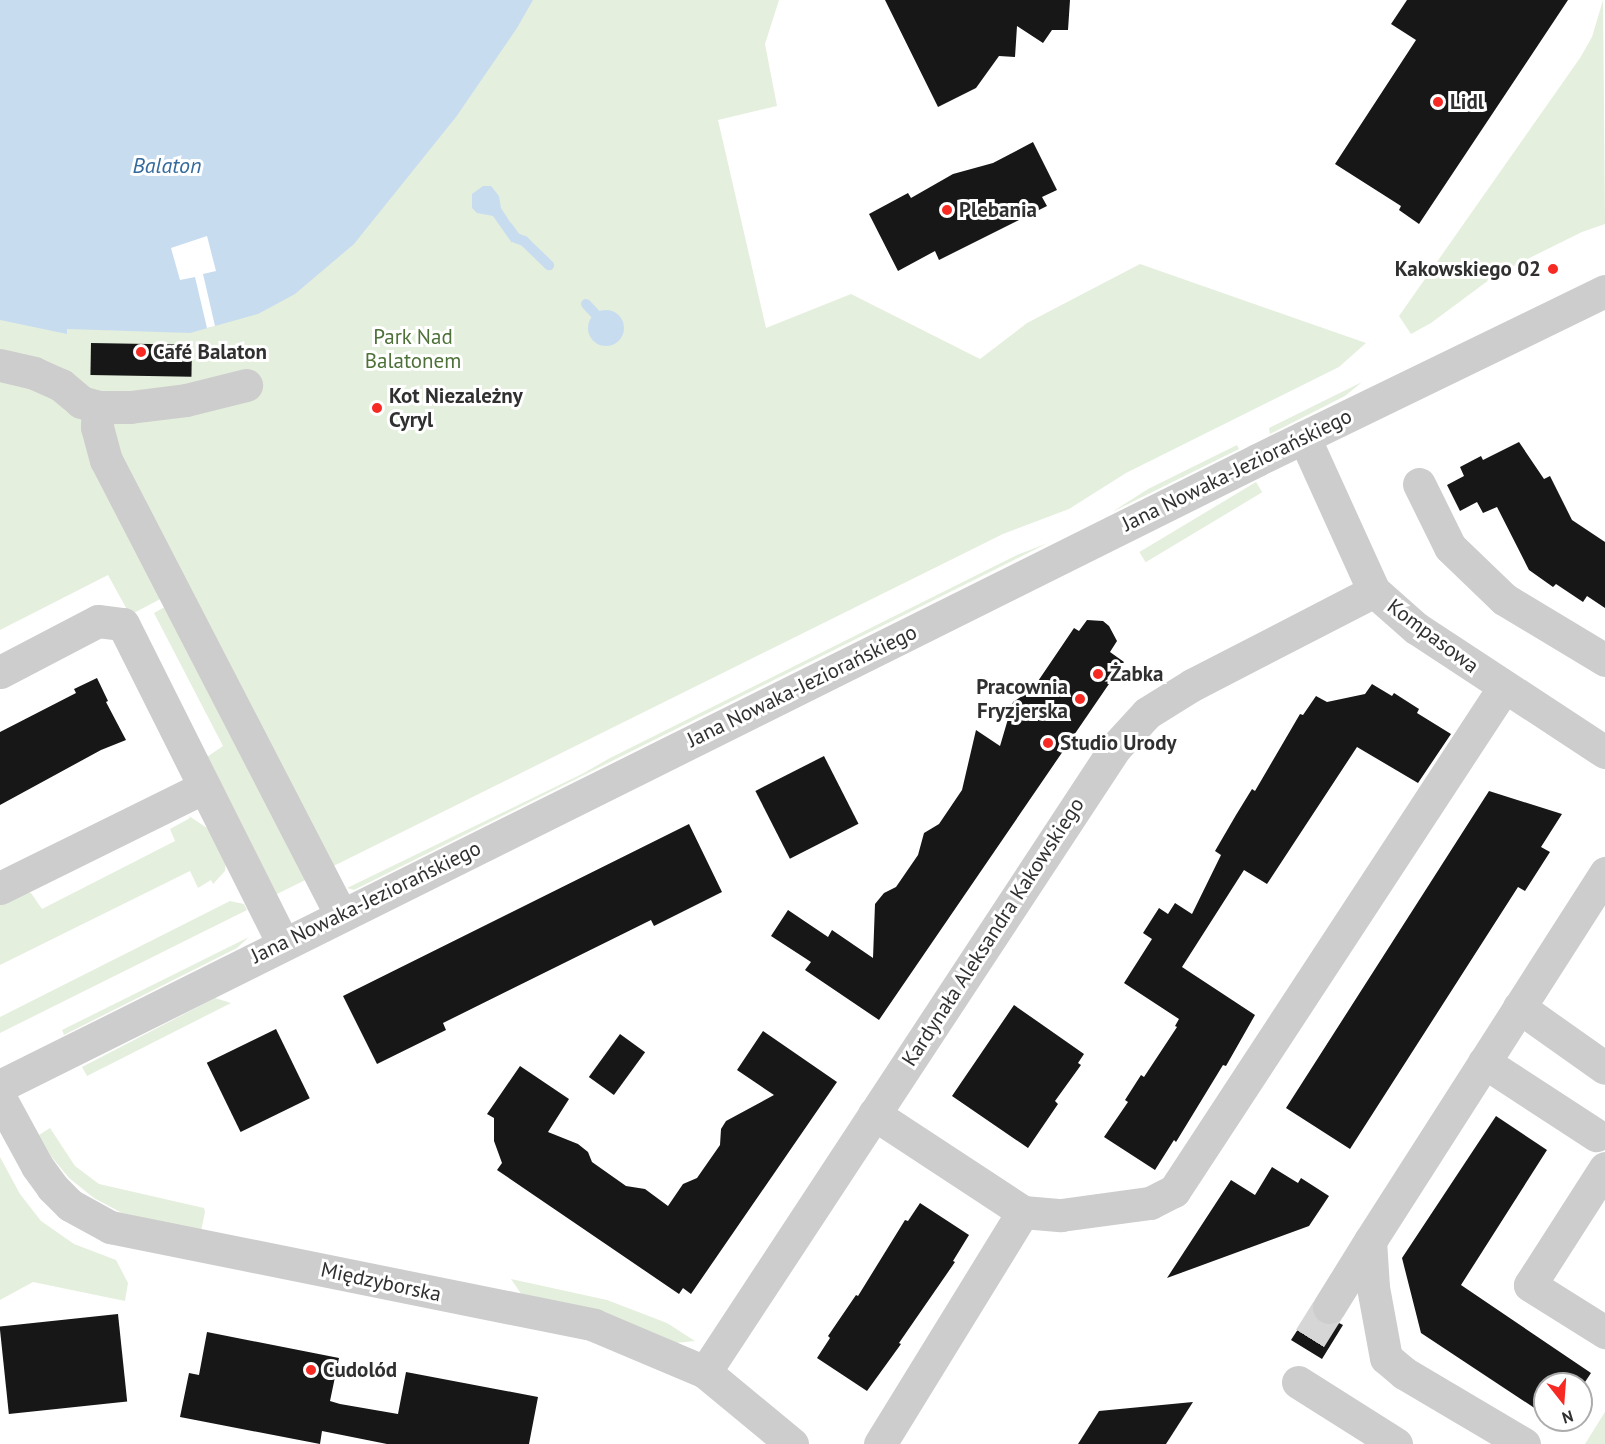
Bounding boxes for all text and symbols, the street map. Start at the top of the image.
place label: Lidl [1450,89,1484,115]
marker: Lidl [1431,95,1445,109]
water label: Balaton [133,153,201,179]
place label: Plebania [959,197,1037,223]
marker: Plebania [940,203,954,217]
place label: Kakowskiego 02 [1395,256,1541,282]
marker: Kakowskiego 02 [1546,262,1560,276]
park label: Park Nad Balatonem [365,324,461,374]
place label: Café Balaton [153,339,267,365]
marker: Café Balaton [134,345,148,359]
place label: Kot Niezależny Cyryl [389,383,523,433]
marker: Kot Niezależny Cyryl [370,401,384,415]
street label: Jana Nowaka-Jeziorańskiego [1118,403,1356,537]
street label: Kompasowa [1382,594,1484,678]
street label: Jana Nowaka-Jeziorańskiego [683,619,921,753]
place label: Żabka [1110,661,1163,687]
marker: Żabka [1091,667,1105,681]
place label: Pracownia Fryzjerska [976,674,1068,724]
marker: Pracownia Fryzjerska [1073,692,1087,706]
place label: Studio Urody [1060,730,1176,756]
marker: Studio Urody [1041,736,1055,750]
street label: Kardynała Aleksandra Kakowskiego [896,793,1090,1071]
street label: Jana Nowaka-Jeziorańskiego [247,835,485,969]
street label: Międzyborska [319,1257,443,1307]
place label: Cudolód [323,1357,397,1383]
marker: Cudolód [304,1363,318,1377]
north arrow [1533,1372,1593,1432]
text: N [1560,1406,1576,1428]

